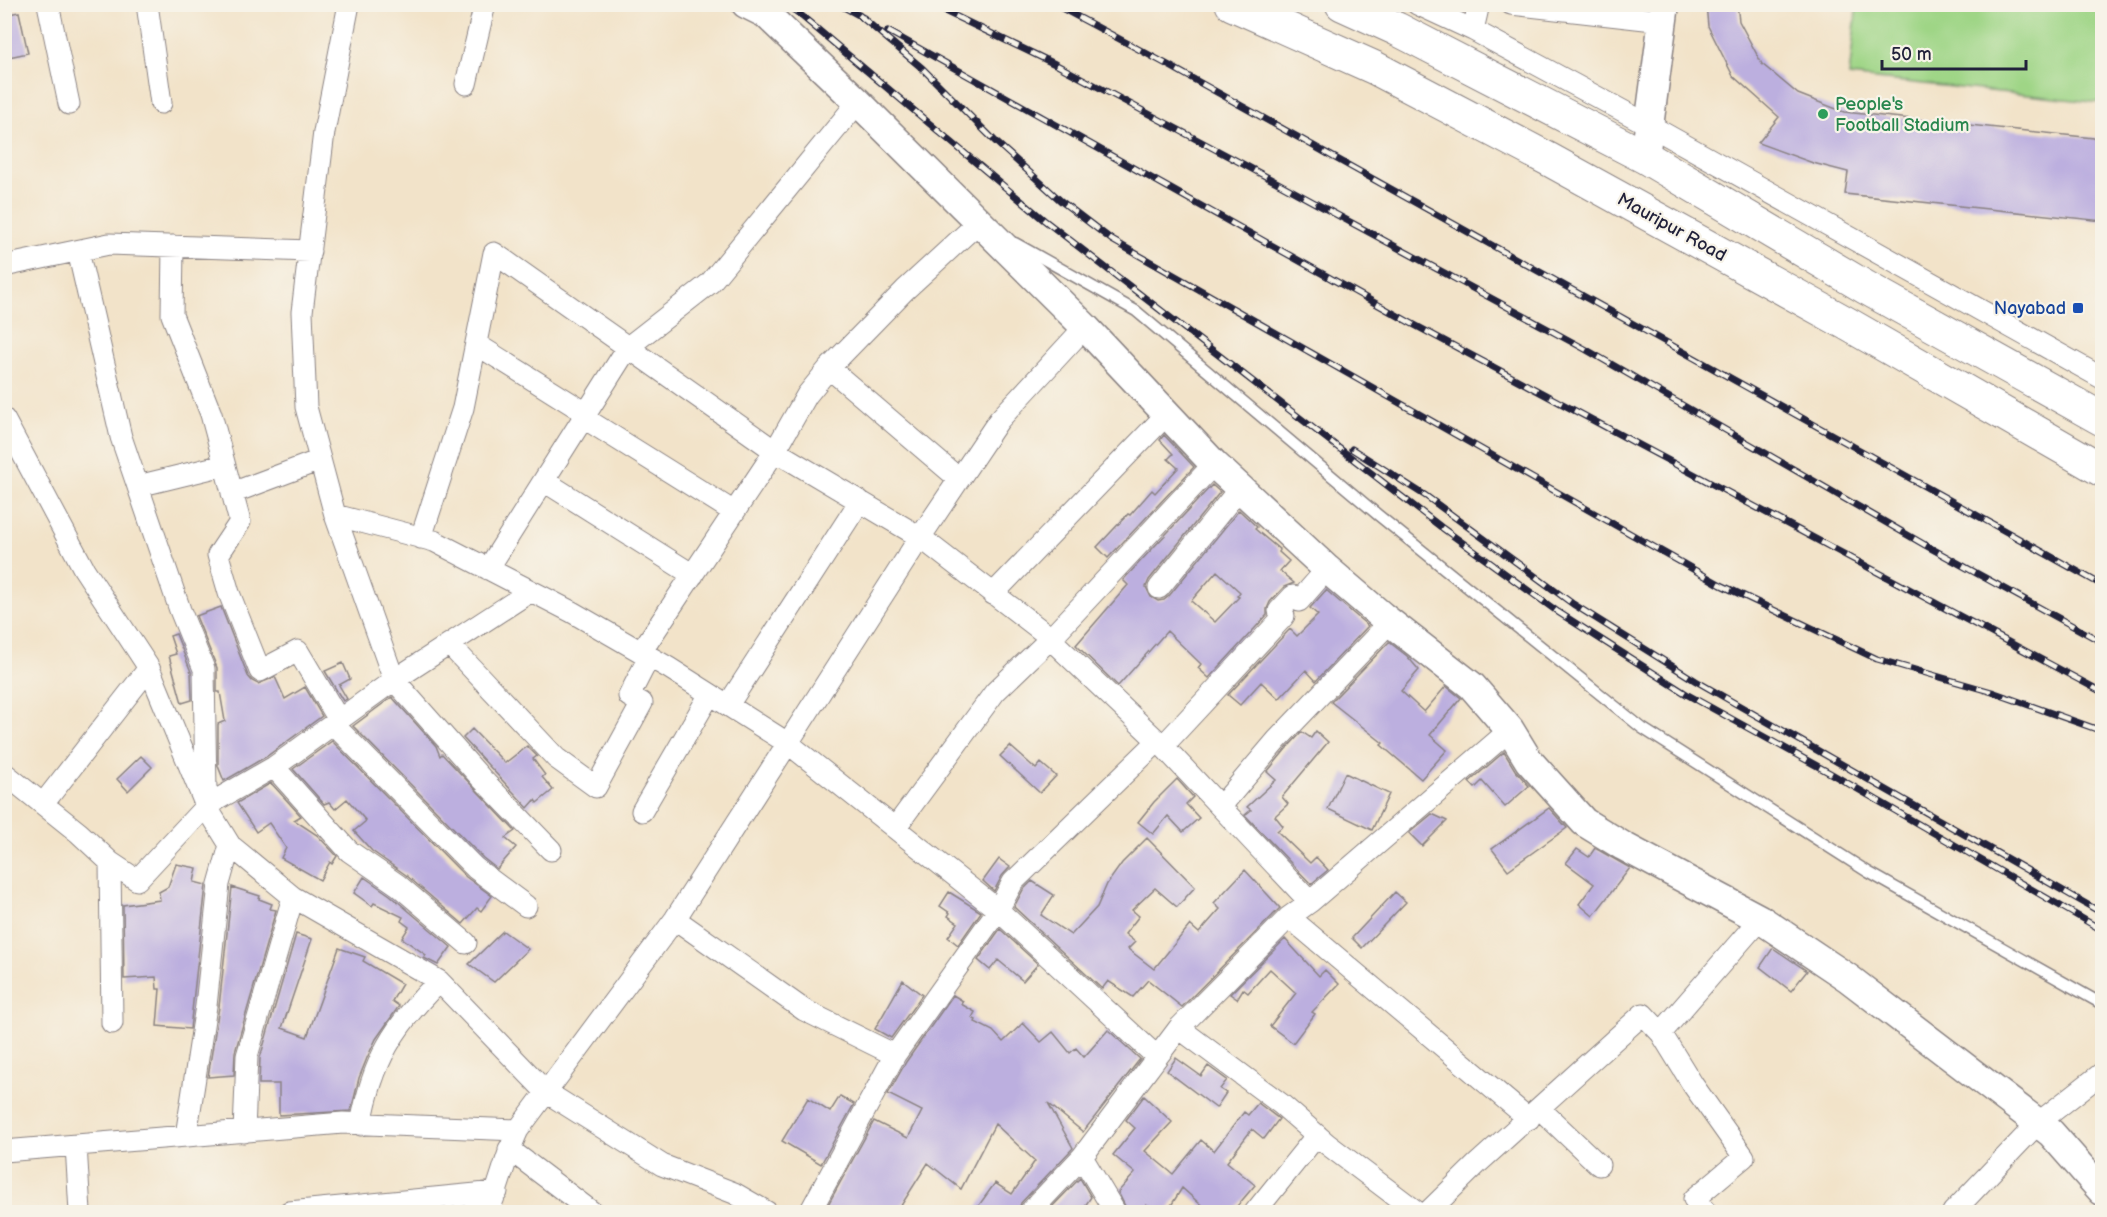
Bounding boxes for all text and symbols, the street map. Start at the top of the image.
scale bar [1882,33,2026,71]
text: 50 m [1891,44,1932,65]
place label: People's Football Stadium [1835,94,1969,136]
marker: People's Football Stadium [1816,107,1830,121]
street label: Mauripur Road [1613,189,1730,266]
place label: Nayabad [1994,298,2066,319]
marker: Nayabad [2071,301,2085,315]

